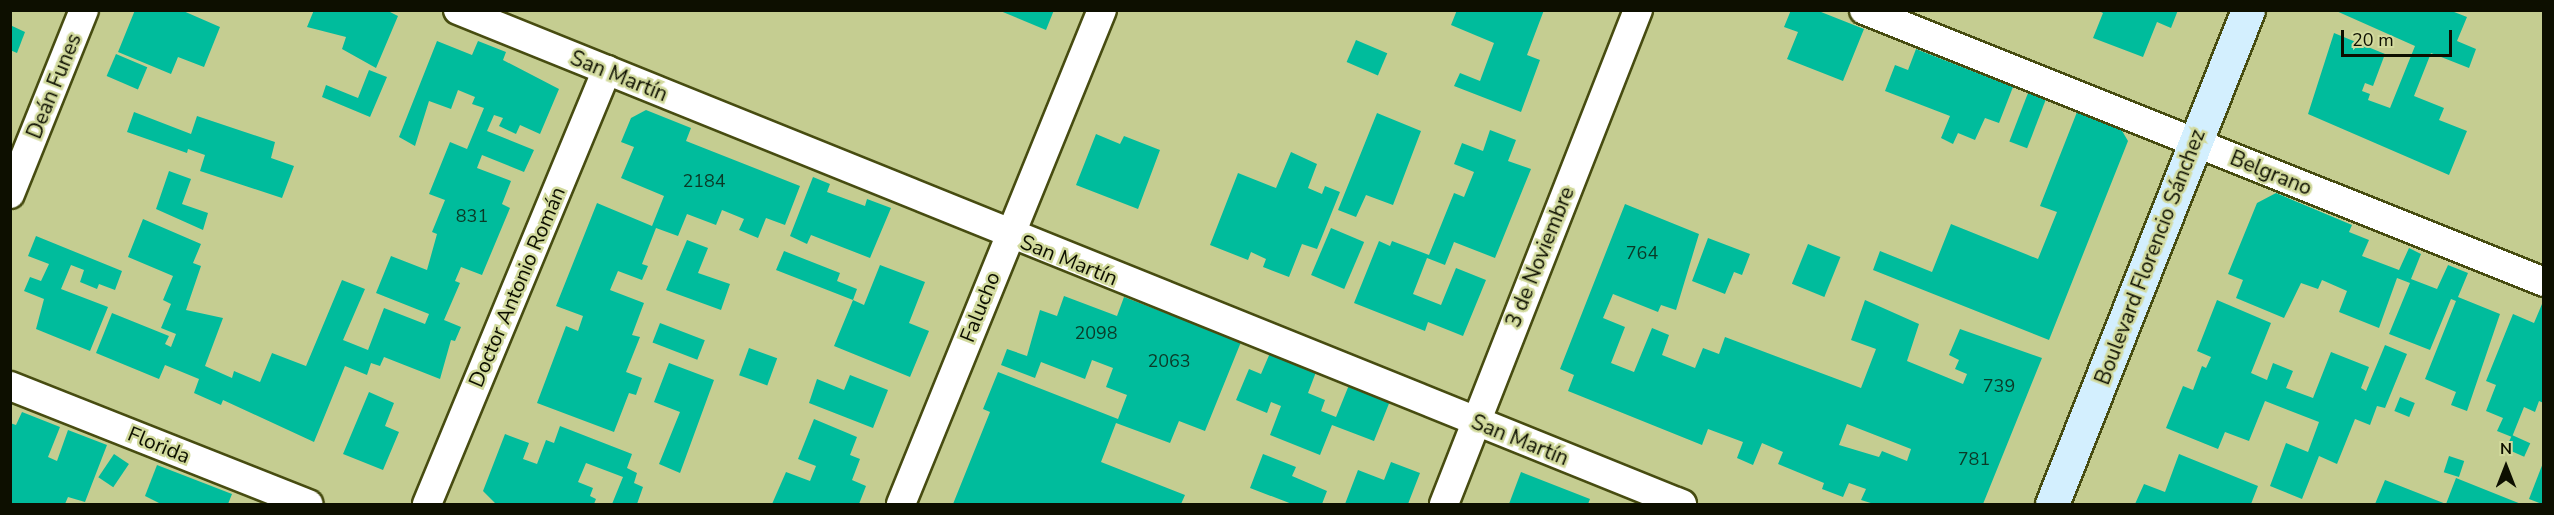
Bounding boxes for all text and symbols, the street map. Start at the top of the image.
scale bar [2344,18,2455,56]
text: 20 m [2352,28,2394,52]
street label: Deán Funes [21,30,87,142]
street label: San Martín [567,45,671,107]
street label: Boulevard Florencio Sánchez [2090,126,2210,388]
street label: Belgrano [2226,145,2316,201]
house number: 2184 [682,170,726,192]
street label: Doctor Antonio Román [463,183,571,391]
street label: 3 de Noviembre [1500,183,1580,331]
house number: 831 [456,205,488,227]
street label: San Martín [1017,229,1121,291]
house number: 764 [1626,242,1658,264]
street label: Falucho [955,268,1005,346]
house number: 2098 [1074,322,1118,344]
house number: 2063 [1147,350,1191,372]
house number: 739 [1983,375,2015,397]
street label: San Martín [1468,409,1572,471]
street label: Florida [124,421,194,469]
north arrow [2476,437,2536,497]
text: N [2500,438,2512,460]
house number: 781 [1958,448,1990,470]

